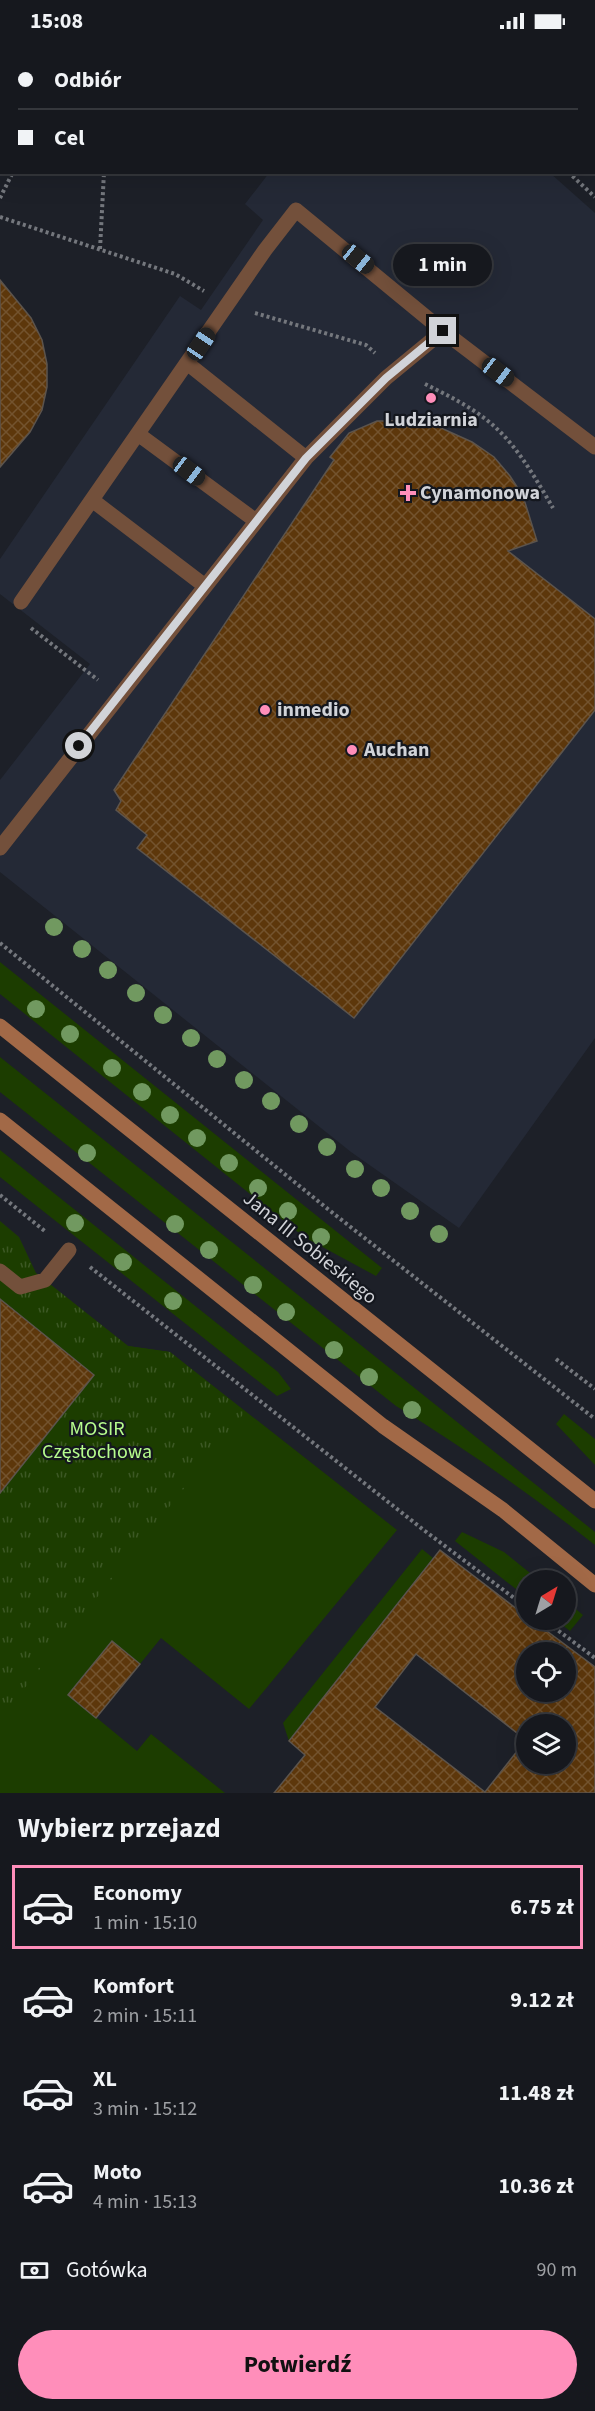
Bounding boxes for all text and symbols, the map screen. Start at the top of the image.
text: 15:08 [30,5,83,37]
text: Odbiór [54,64,121,96]
text: Cel [54,122,85,154]
car [338,241,378,277]
callout: 1 min [394,244,492,286]
text: 1 min [418,251,467,279]
route end [429,317,456,344]
car [183,324,219,364]
car [478,354,518,390]
marker: Ludziarnia [424,391,438,405]
place label: Ludziarnia [384,406,478,434]
car [169,453,209,489]
place label: Cynamonowa [420,479,540,507]
marker: Cynamonowa [401,486,415,500]
place label: inmedio [277,696,350,724]
marker: inmedio [258,703,272,717]
route start [65,732,92,759]
place label: Auchan [363,736,430,764]
marker: Auchan [345,743,359,757]
street label: Jana III Sobieskiego [237,1185,383,1311]
park label: MOSIR Częstochowa [42,1415,152,1466]
north arrow [516,1570,576,1630]
map controls [516,1570,576,1774]
button: locate [516,1642,576,1702]
button: layers [516,1714,576,1774]
text: Wybierz przejazd [18,1809,221,1848]
text: Economy [93,1877,182,1909]
icon: car [21,1880,75,1934]
text: 6.75 zł [510,1891,574,1923]
text: 1 min · 15:10 [93,1909,197,1937]
text: Komfort [93,1970,174,2002]
icon: car [21,1973,75,2027]
text: 9.12 zł [510,1984,574,2016]
text: 2 min · 15:11 [93,2002,197,2030]
text: XL [93,2063,117,2095]
icon: car [21,2066,75,2120]
text: 11.48 zł [499,2077,574,2109]
text: 3 min · 15:12 [93,2095,197,2123]
text: Moto [93,2156,142,2188]
icon: car [21,2159,75,2213]
text: 10.36 zł [499,2170,574,2202]
text: 4 min · 15:13 [93,2188,197,2216]
icon: cash [18,2254,51,2287]
text: Gotówka [66,2254,148,2286]
text: 90 m [537,2256,577,2284]
button: Potwierdź [18,2330,577,2399]

